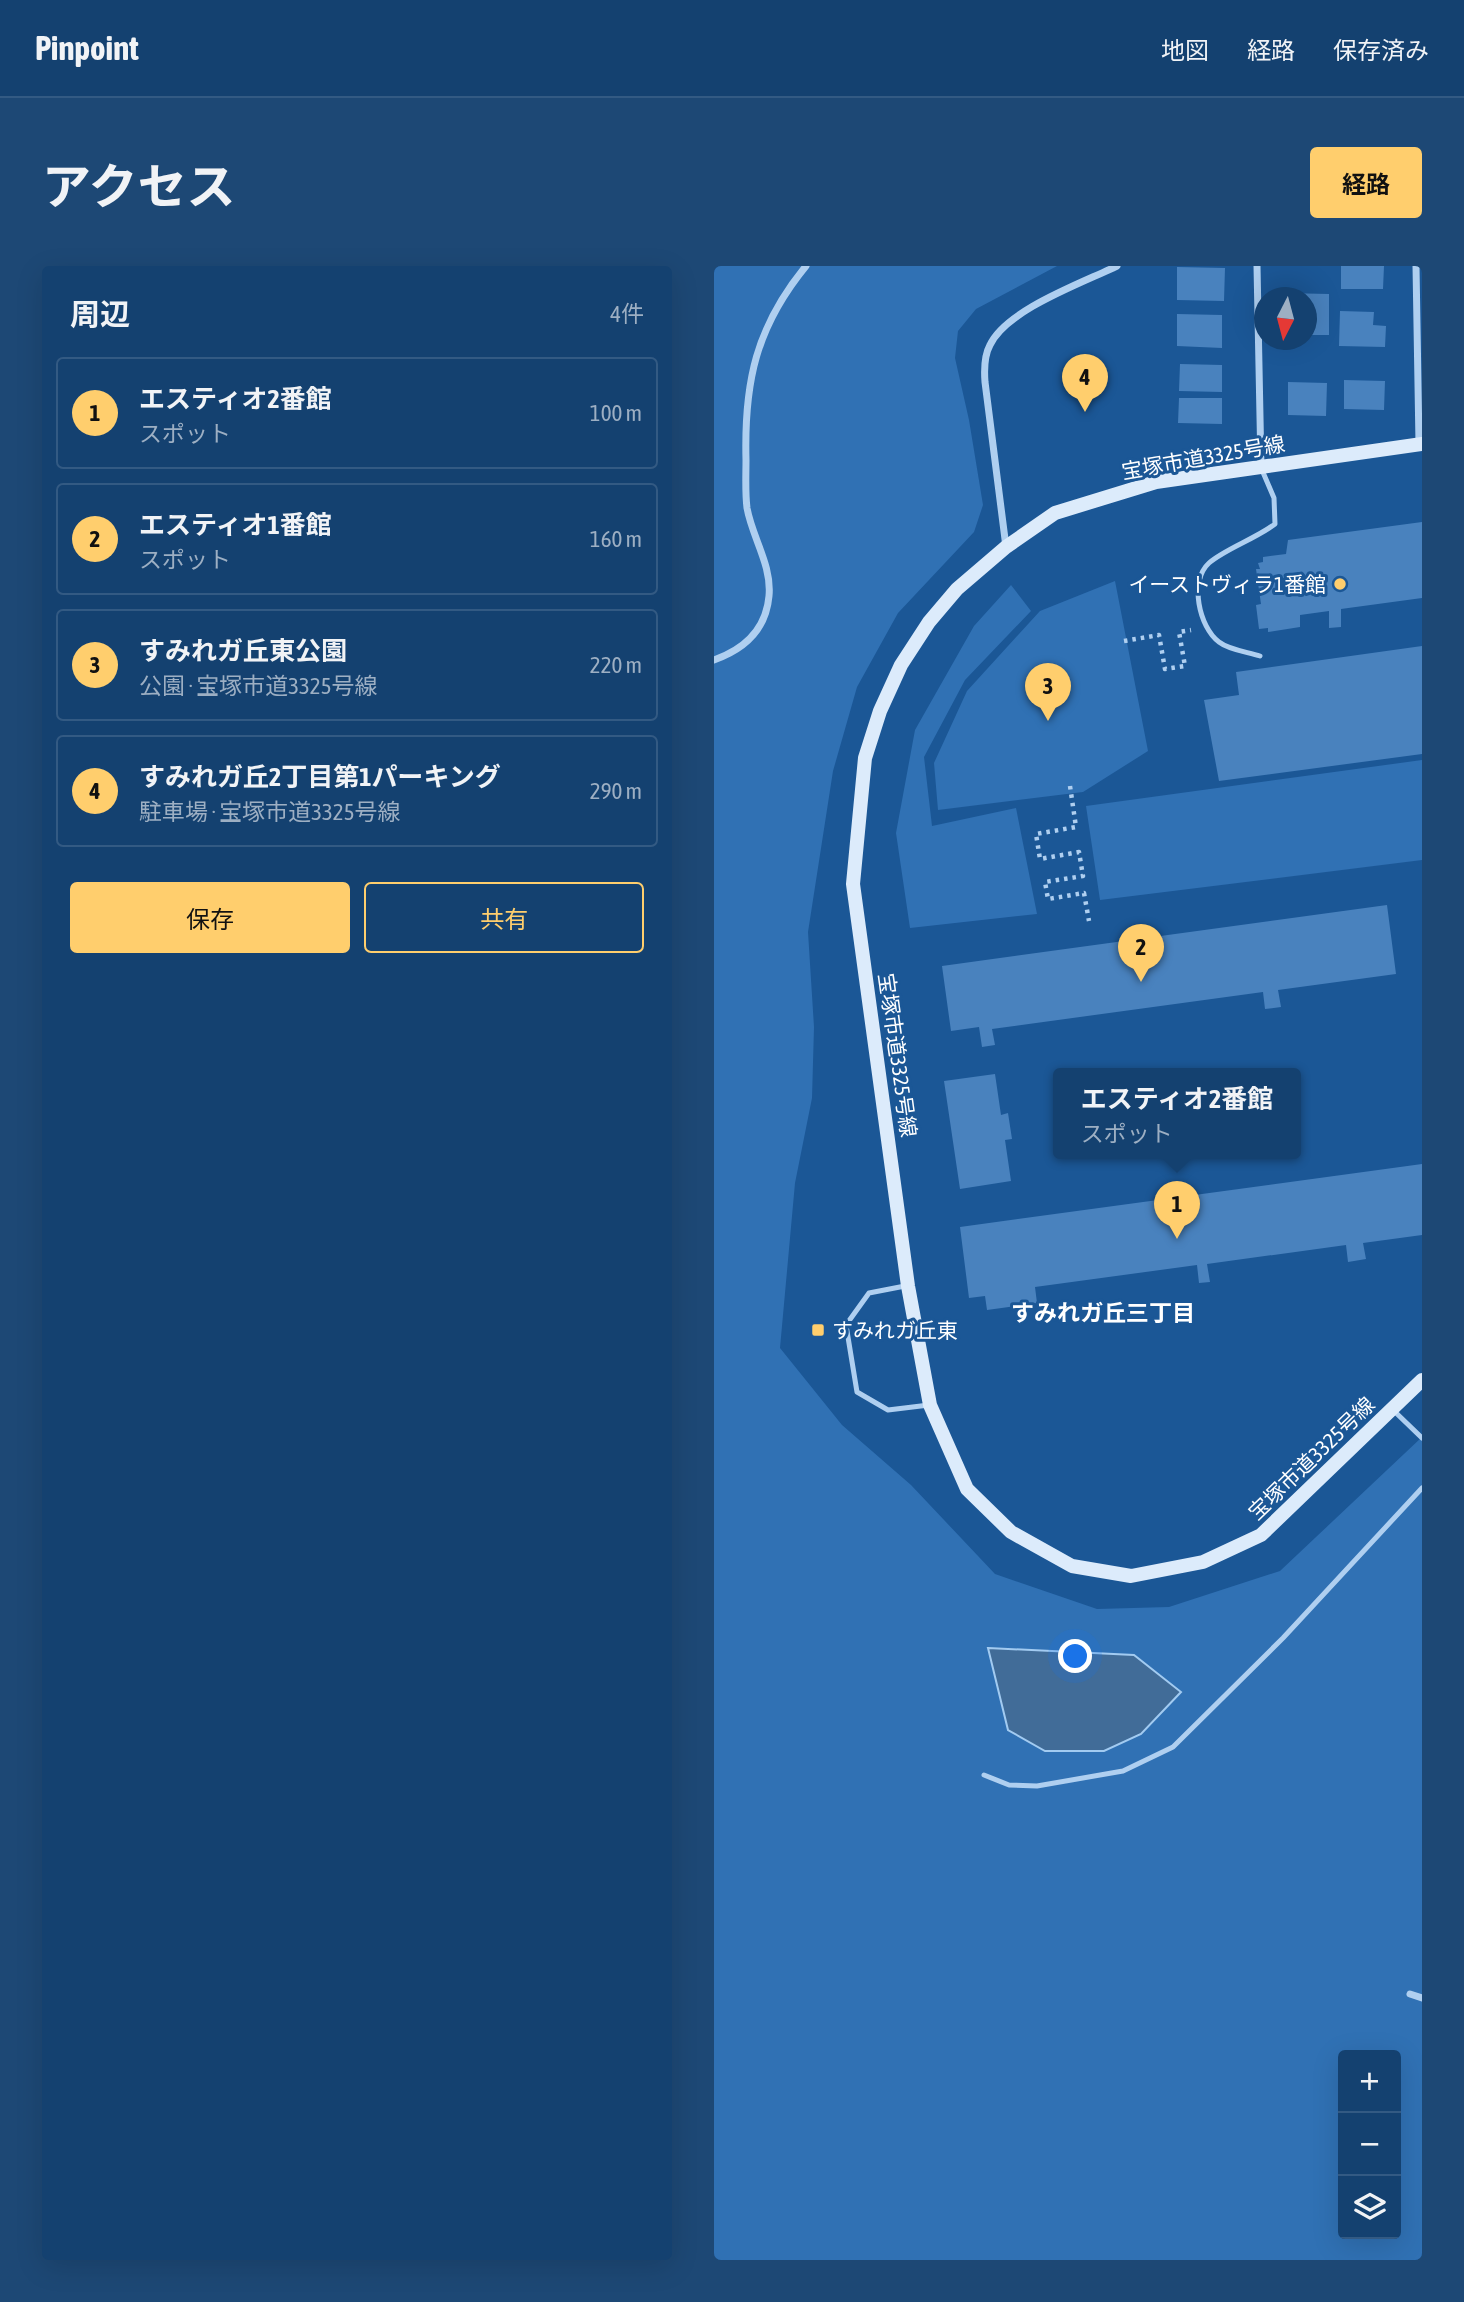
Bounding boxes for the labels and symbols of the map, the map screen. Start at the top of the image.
north arrow [1254,287,1317,350]
pin: 4 [1062,354,1108,412]
street label: 宝塚市道3325号線 [1119,431,1287,483]
place label: イーストヴィラ1番館 [1128,572,1326,596]
marker: イーストヴィラ1番館 [1332,576,1348,592]
pin: 3 [1025,663,1071,721]
pin: 2 [1118,924,1164,982]
street label: 宝塚市道3325号線 [875,971,921,1139]
pin: 1 [1154,1181,1200,1239]
district label: すみれガ丘三丁目 [1011,1300,1195,1326]
place label: すみれガ丘東 [832,1318,958,1342]
marker: すみれガ丘東 [810,1322,826,1338]
street label: 宝塚市道3325号線 [1243,1392,1379,1524]
your location [1058,1639,1092,1673]

